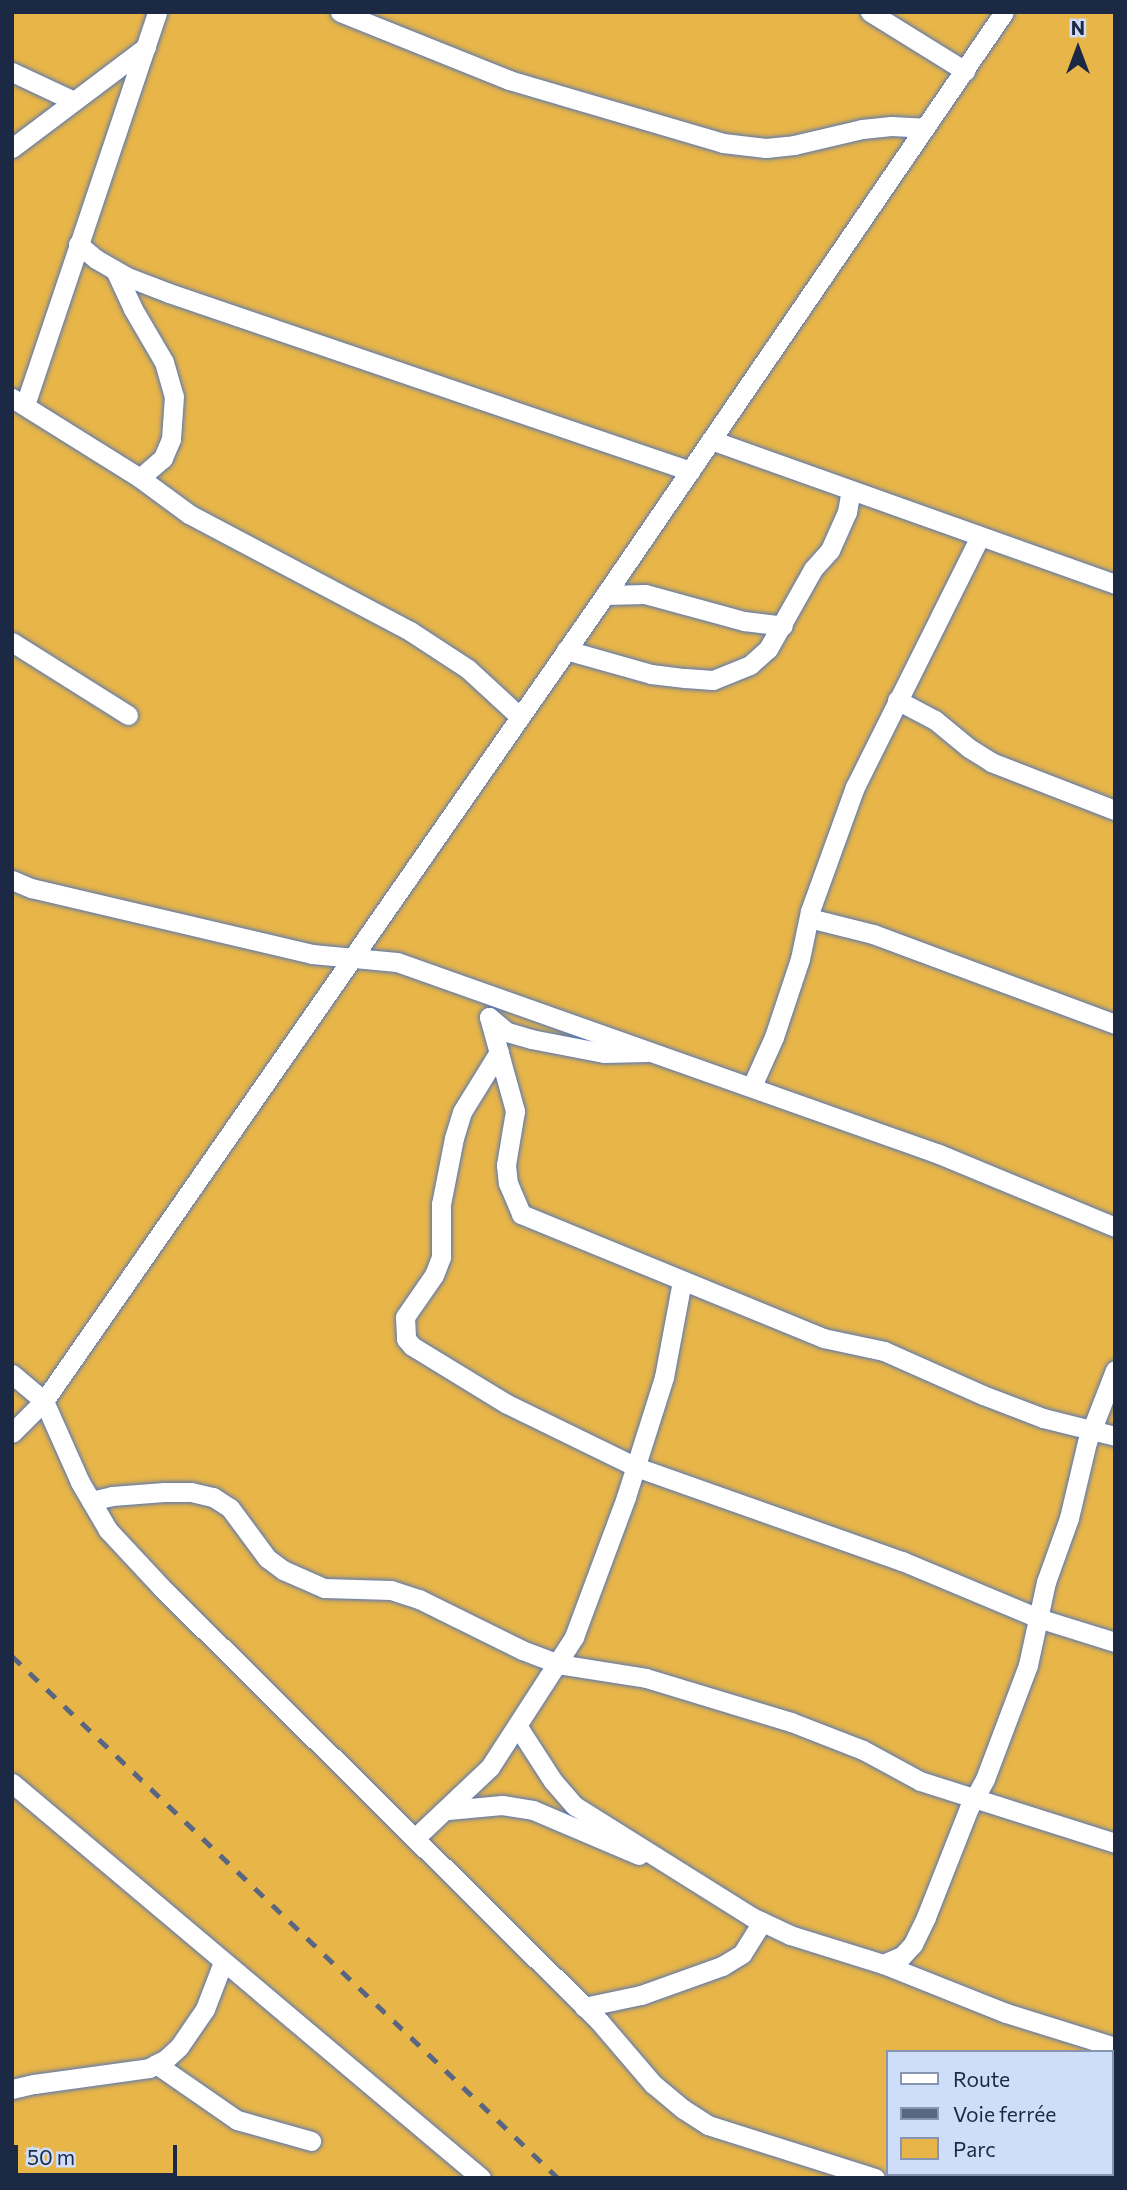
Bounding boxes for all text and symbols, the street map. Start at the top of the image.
north arrow [1043,14,1113,84]
text: N [1071,16,1085,39]
legend [886,2050,1113,2176]
text: Route [953,2066,1010,2091]
text: Voie ferrée [953,2101,1056,2126]
scale bar [18,2130,180,2174]
text: Parc [953,2136,996,2161]
text: 50 m [27,2144,75,2169]

